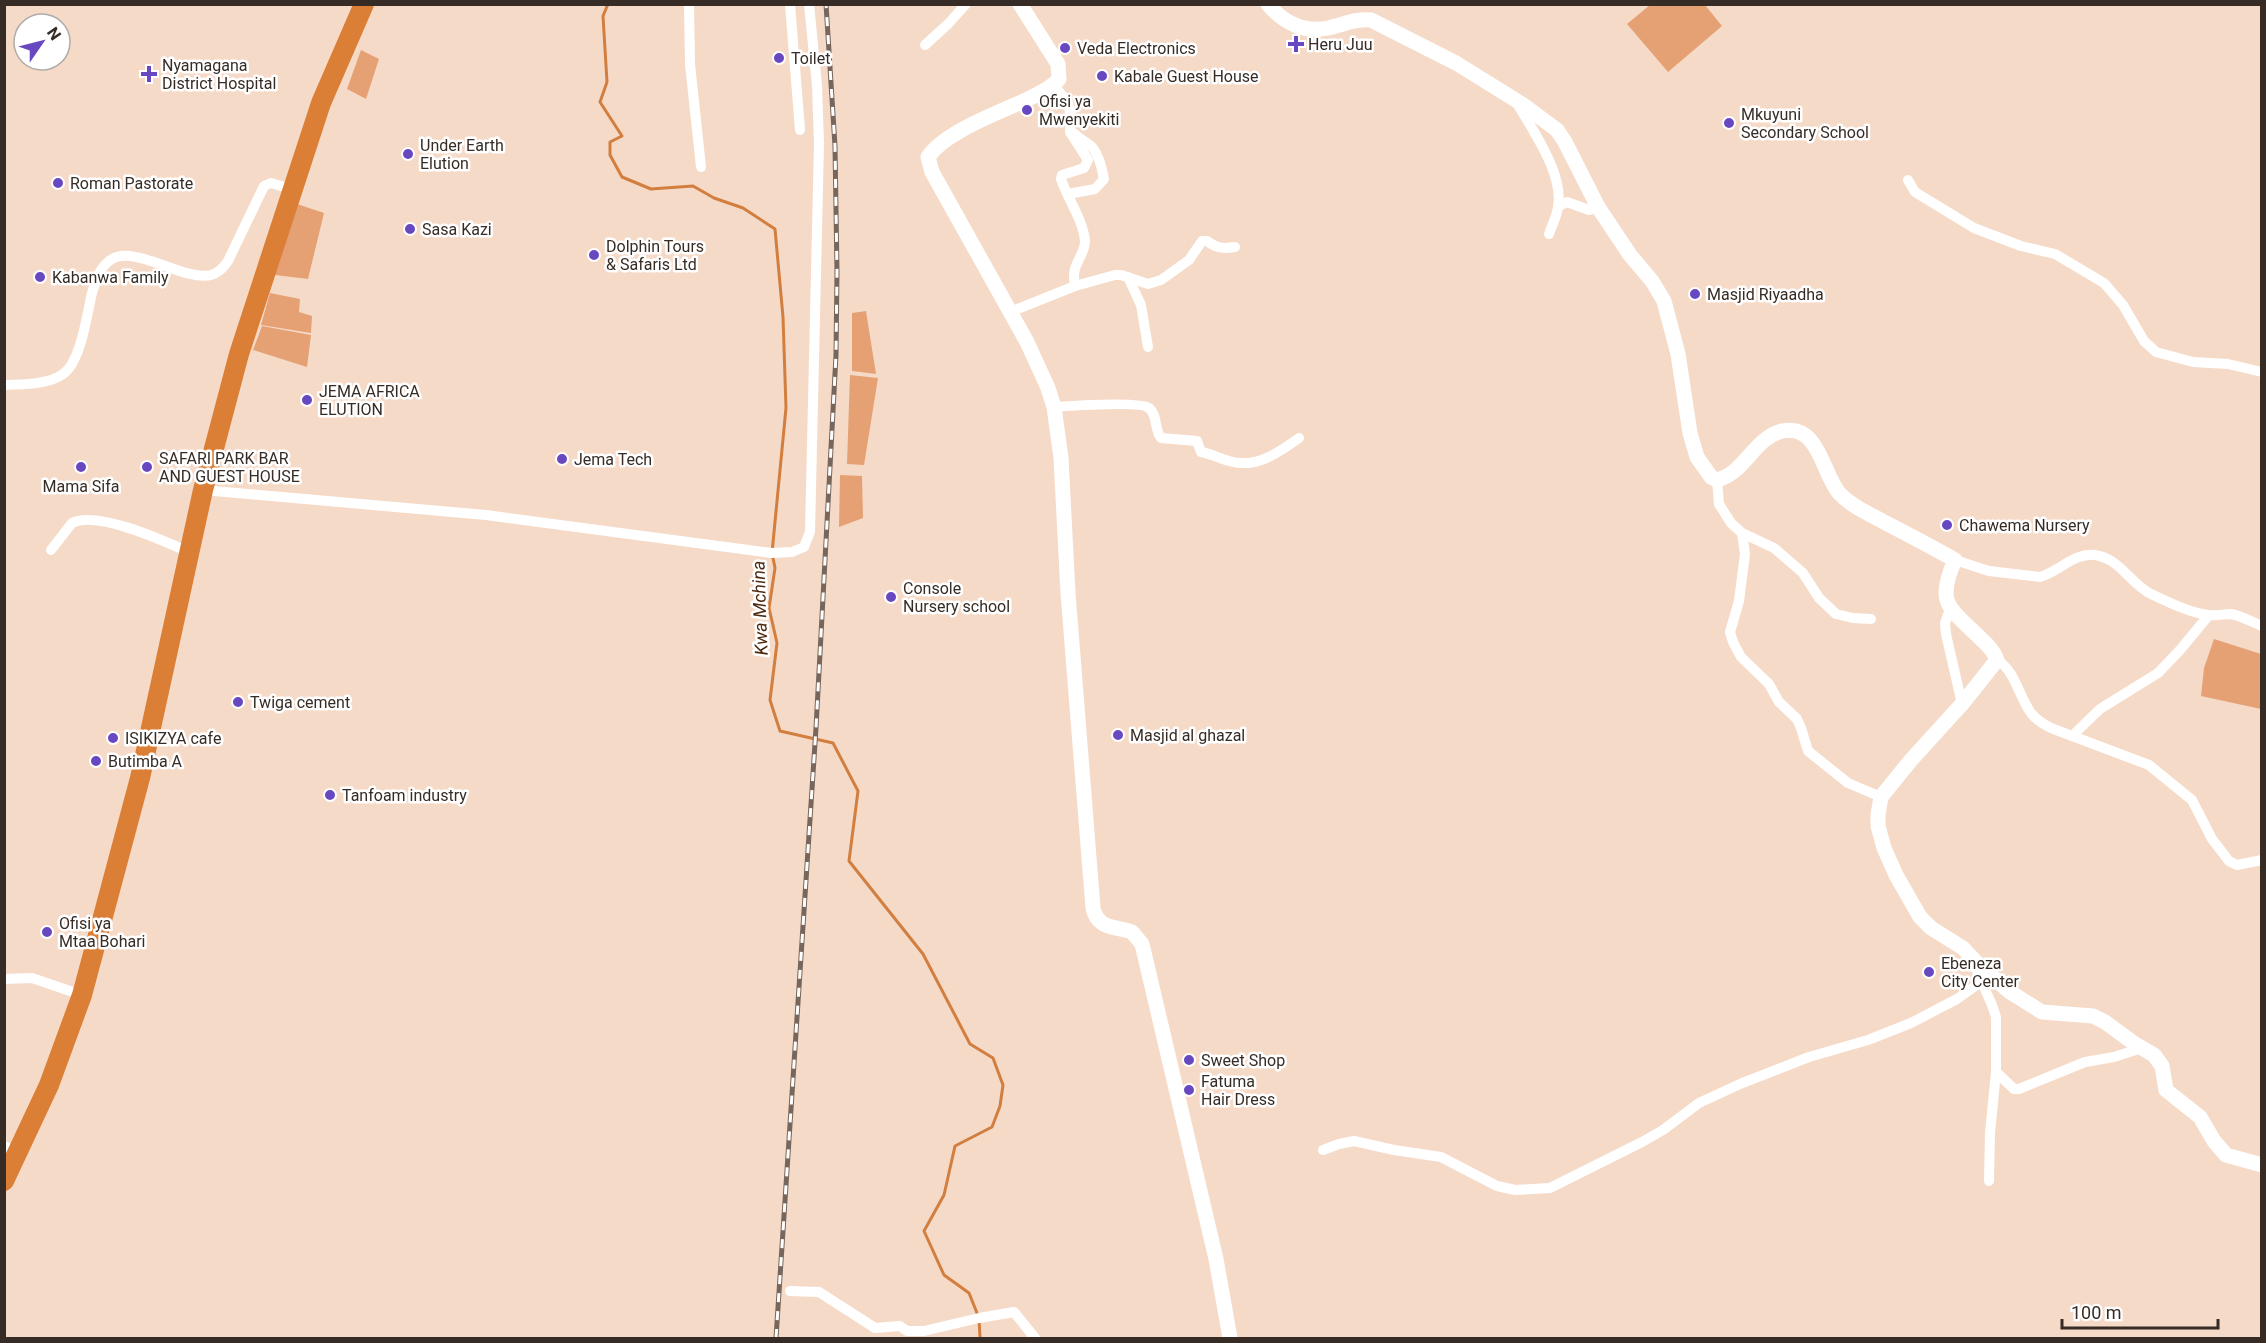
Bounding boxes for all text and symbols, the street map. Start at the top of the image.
north arrow [12,12,72,72]
text: N [43,24,65,44]
place label: Heru Juu [1308,35,1373,54]
marker: Heru Juu [1289,37,1303,51]
place label: Veda Electronics [1077,39,1196,58]
marker: Veda Electronics [1058,41,1072,55]
place label: Toilet [791,49,830,68]
marker: Toilet [772,51,786,65]
place label: Nyamagana District Hospital [162,56,276,93]
marker: Nyamagana District Hospital [140,65,158,83]
place label: Kabale Guest House [1114,67,1259,86]
marker: Kabale Guest House [1095,69,1109,83]
place label: Ofisi ya Mwenyekiti [1039,92,1119,129]
marker: Ofisi ya Mwenyekiti [1020,103,1034,117]
place label: Mkuyuni Secondary School [1741,105,1869,142]
marker: Mkuyuni Secondary School [1722,116,1736,130]
place label: Under Earth Elution [420,136,504,173]
marker: Under Earth Elution [401,147,415,161]
place label: Roman Pastorate [70,174,193,193]
marker: Roman Pastorate [51,176,65,190]
place label: Sasa Kazi [422,220,492,239]
marker: Sasa Kazi [403,222,417,236]
place label: Dolphin Tours & Safaris Ltd [606,237,704,274]
marker: Dolphin Tours & Safaris Ltd [587,248,601,262]
place label: Kabanwa Family [52,268,169,287]
marker: Kabanwa Family [33,270,47,284]
place label: Masjid Riyaadha [1707,285,1824,304]
marker: Masjid Riyaadha [1688,287,1702,301]
place label: JEMA AFRICA ELUTION [319,382,420,419]
marker: JEMA AFRICA ELUTION [300,393,314,407]
place label: SAFARI PARK BAR AND GUEST HOUSE [159,449,300,486]
place label: Jema Tech [574,450,652,469]
marker: Jema Tech [555,452,569,466]
marker: Mama Sifa [74,460,88,474]
marker: SAFARI PARK BAR AND GUEST HOUSE [140,460,154,474]
place label: Mama Sifa [42,477,120,496]
place label: Chawema Nursery [1959,516,2090,535]
marker: Chawema Nursery [1940,518,1954,532]
water label: Kwa Mchina [747,560,772,656]
place label: Console Nursery school [903,579,1010,616]
marker: Console Nursery school [884,590,898,604]
place label: Twiga cement [250,693,350,712]
marker: Twiga cement [231,695,245,709]
place label: Masjid al ghazal [1130,726,1245,745]
marker: Masjid al ghazal [1111,728,1125,742]
place label: ISIKIZYA cafe [125,729,221,748]
marker: ISIKIZYA cafe [106,731,120,745]
place label: Butimba A [108,752,183,771]
marker: Butimba A [89,754,103,768]
place label: Tanfoam industry [342,786,467,805]
marker: Tanfoam industry [323,788,337,802]
place label: Ofisi ya Mtaa Bohari [59,914,146,951]
marker: Ofisi ya Mtaa Bohari [40,925,54,939]
place label: Ebeneza City Center [1941,954,2020,991]
marker: Ebeneza City Center [1922,965,1936,979]
place label: Sweet Shop [1201,1051,1285,1070]
marker: Sweet Shop [1182,1053,1196,1067]
place label: Fatuma Hair Dress [1201,1072,1275,1109]
marker: Fatuma Hair Dress [1182,1083,1196,1097]
scale bar [2062,1292,2218,1330]
text: 100 m [2071,1302,2122,1323]

